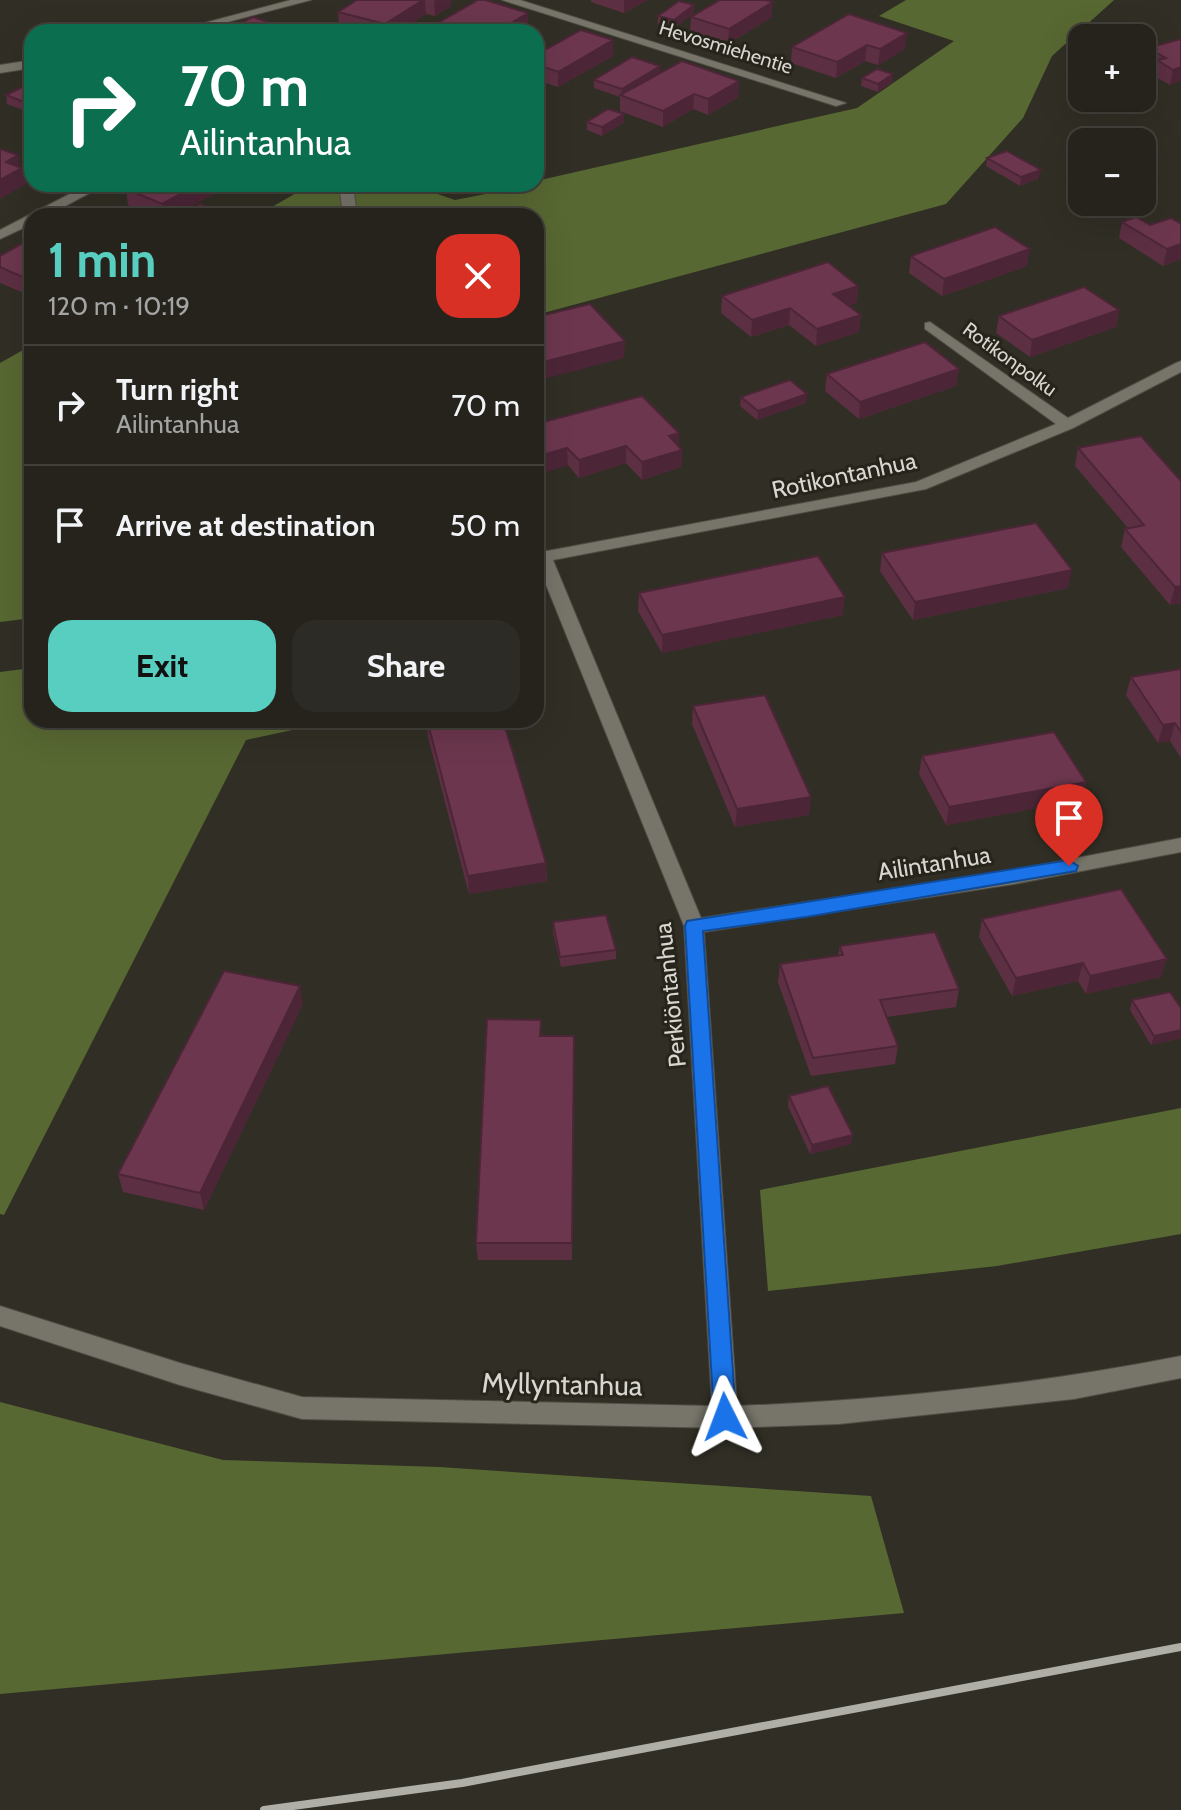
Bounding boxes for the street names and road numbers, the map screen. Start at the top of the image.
street label: Hevosmiehentie [656,15,796,79]
street label: Rotikonpolku [958,317,1062,401]
street label: Rotikontanhua [769,445,919,504]
street label: Ailintanhua [875,840,993,886]
street label: Perkiöntanhua [648,921,692,1069]
street label: Myllyntanhua [481,1366,643,1402]

